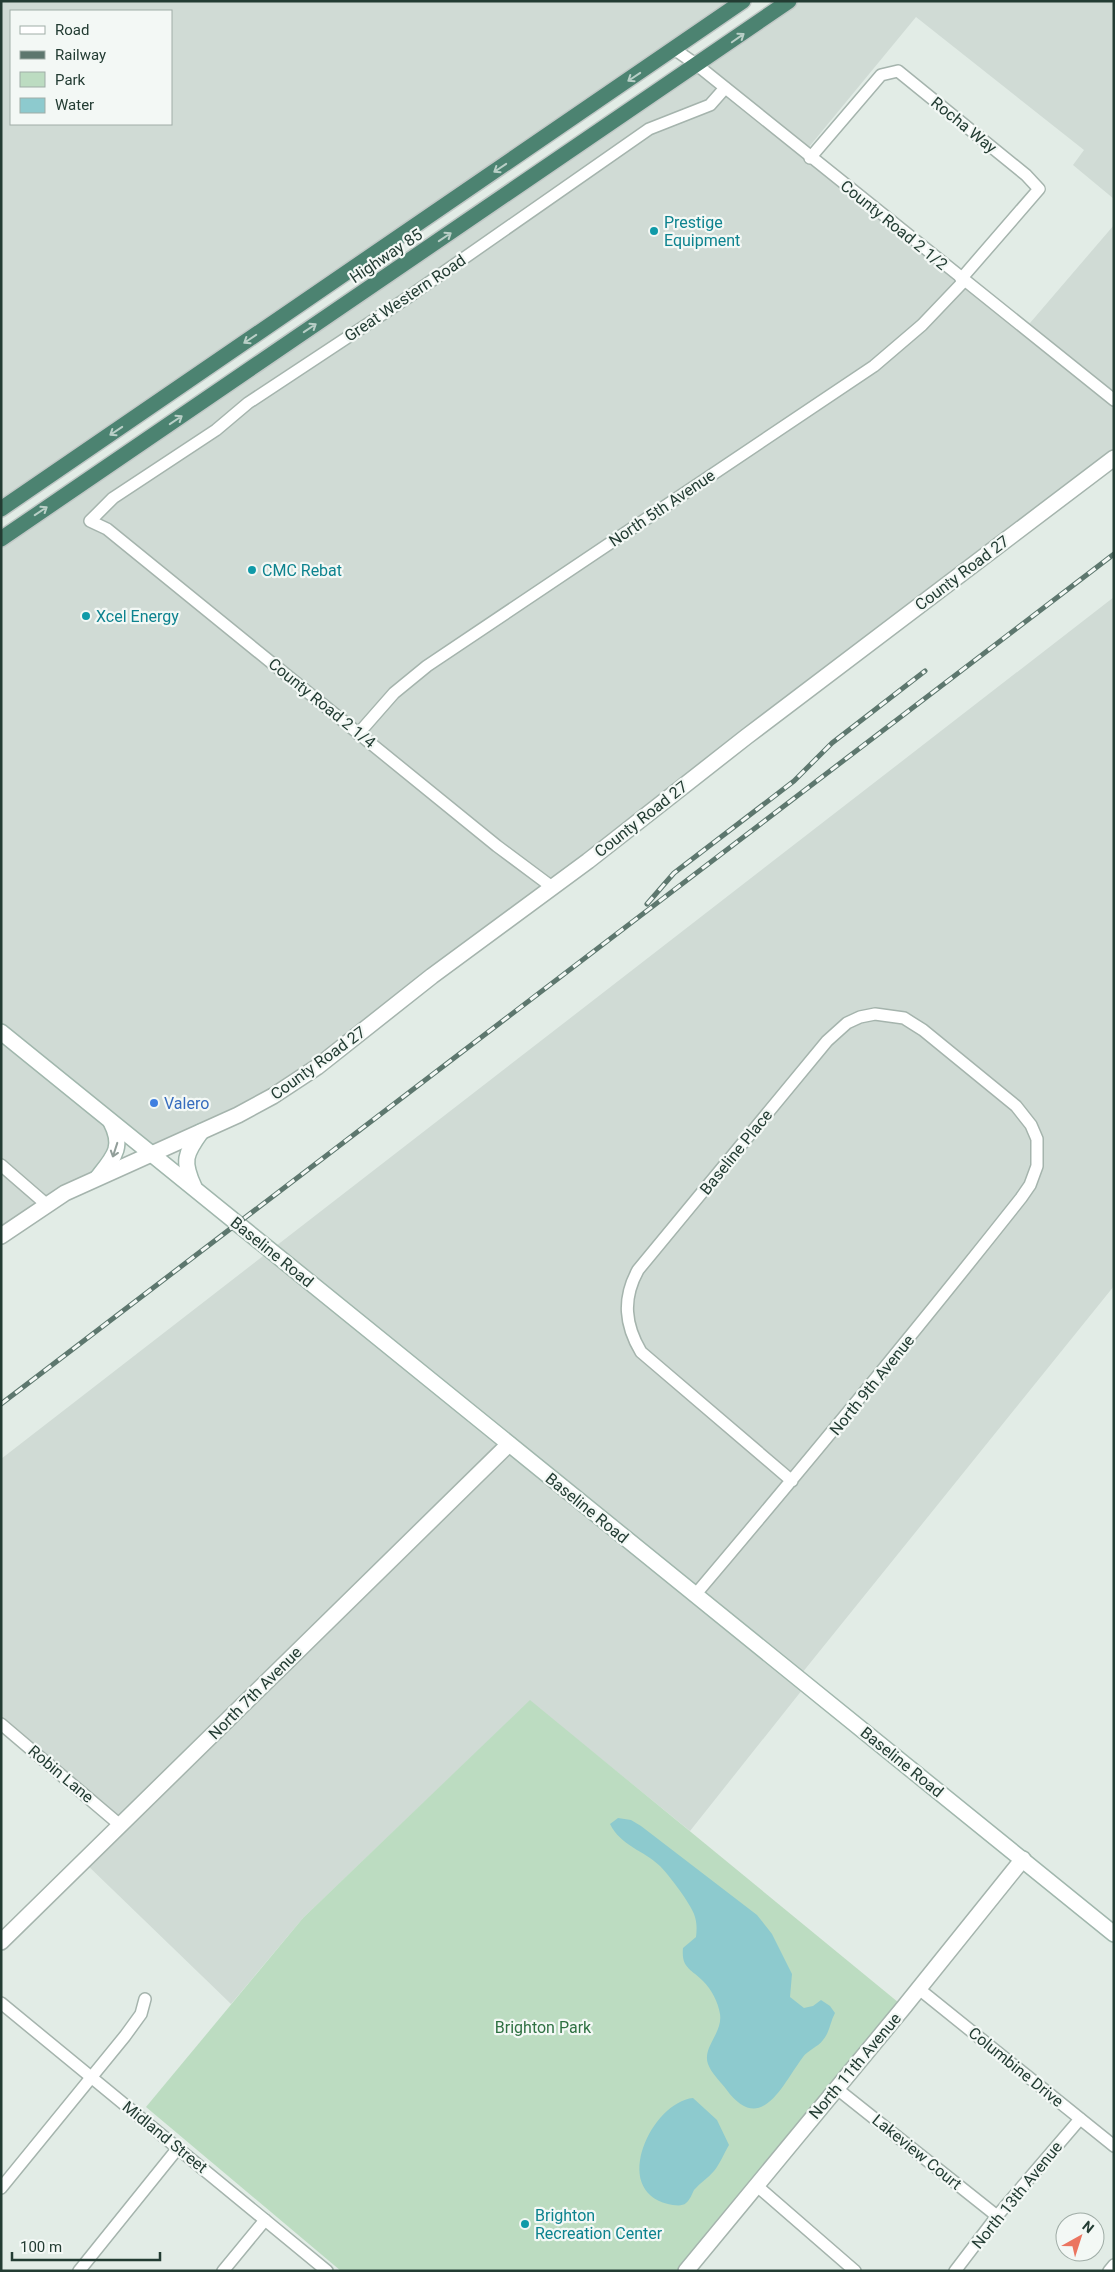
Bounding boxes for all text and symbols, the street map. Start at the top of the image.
legend [10,10,172,125]
text: Road [55,21,89,39]
one-way arrow [730,32,744,42]
text: Railway [55,46,106,64]
text: Park [55,71,86,89]
one-way arrow [627,72,641,82]
street label: Rocha Way [927,93,1001,157]
text: Water [55,96,94,114]
one-way arrow [493,163,507,173]
street label: County Road 2 1/2 [837,176,951,274]
place label: Prestige Equipment [664,213,740,250]
street label: Highway 85 [346,225,426,287]
marker: Prestige Equipment [648,225,660,237]
one-way arrow [437,232,451,242]
street label: Great Western Road [341,250,469,346]
one-way arrow [303,323,317,333]
one-way arrow [243,334,257,344]
one-way arrow [169,414,183,425]
one-way arrow [109,426,123,436]
street label: North 5th Avenue [605,466,719,550]
one-way arrow [34,506,48,516]
street label: County Road 27 [911,532,1013,614]
place label: CMC Rebat [262,561,342,580]
marker: CMC Rebat [246,564,258,576]
place label: Xcel Energy [96,607,179,626]
marker: Xcel Energy [80,610,92,622]
street label: County Road 2 1/4 [265,654,379,752]
street label: County Road 27 [591,777,691,861]
street label: County Road 27 [267,1022,369,1104]
place label: Valero [164,1094,209,1113]
marker: Valero [148,1097,160,1109]
street label: Baseline Place [696,1106,776,1198]
one-way arrow [110,1142,119,1158]
street label: Baseline Road [227,1213,317,1291]
street label: North 9th Avenue [826,1331,918,1439]
street label: Baseline Road [542,1469,632,1547]
street label: North 7th Avenue [205,1643,305,1743]
street label: Baseline Road [857,1723,947,1801]
street label: Robin Lane [25,1741,97,1807]
street label: North 11th Avenue [805,2009,905,2123]
park label: Brighton Park [495,2018,592,2037]
street label: Columbine Drive [965,2023,1067,2111]
street label: Midland Street [119,2097,211,2177]
street label: Lakeview Court [869,2110,965,2194]
street label: North 13th Avenue [968,2137,1066,2253]
place label: Brighton Recreation Center [535,2206,663,2243]
north arrow [1055,2212,1105,2262]
marker: Brighton Recreation Center [519,2218,531,2230]
text: N [1079,2218,1097,2236]
scale bar [12,2230,160,2262]
text: 100 m [20,2238,62,2256]

